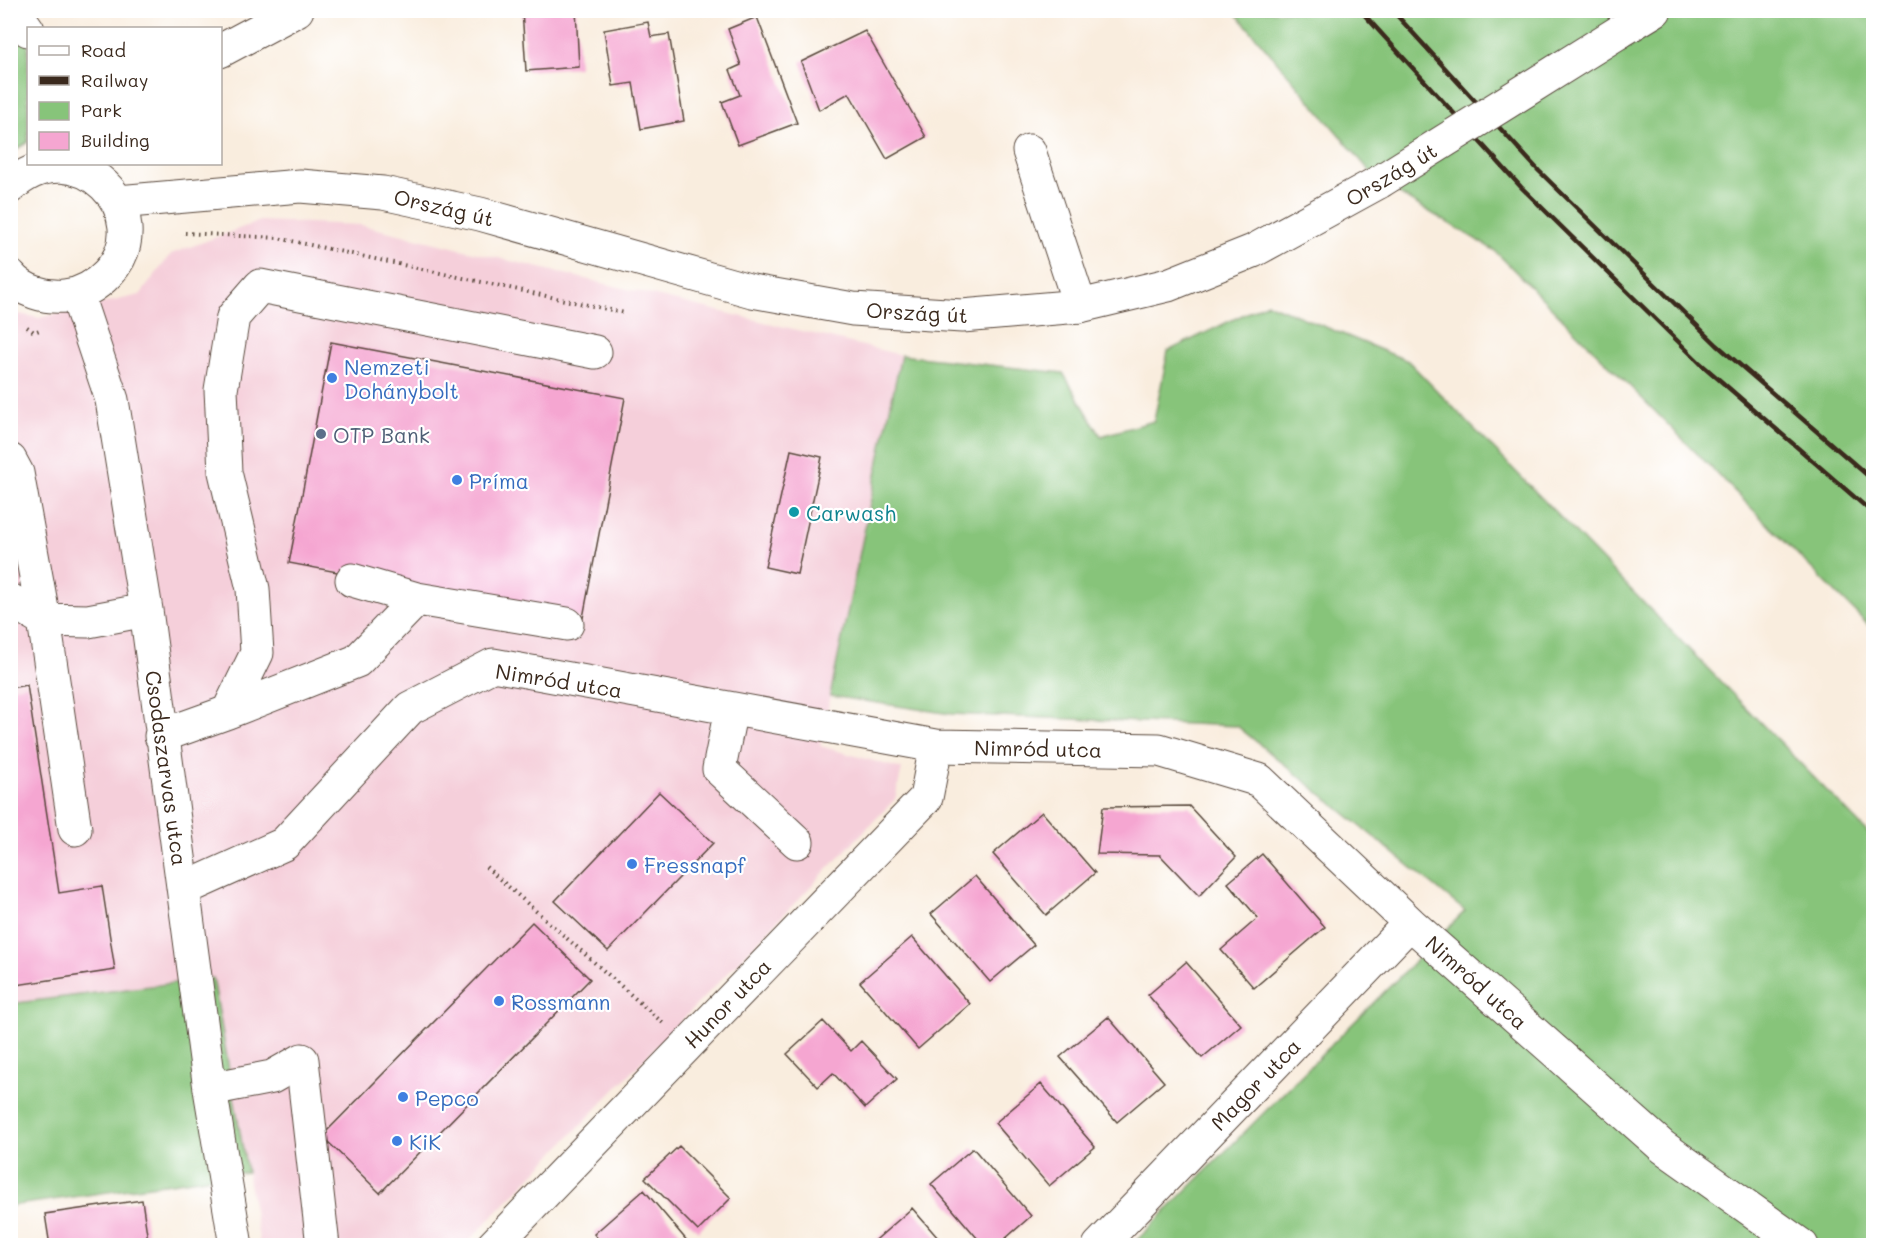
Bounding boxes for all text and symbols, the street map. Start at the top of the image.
legend [27,27,222,165]
text: Road [81,38,126,62]
text: Railway [81,68,148,92]
text: Park [81,98,122,122]
text: Building [81,128,149,152]
street label: Ország út [1340,136,1442,212]
street label: Ország út [391,182,497,232]
street label: Ország út [865,296,969,328]
place label: Nemzeti Dohánybolt [344,353,459,404]
marker: Nemzeti Dohánybolt [325,371,339,385]
place label: OTP Bank [333,421,430,448]
marker: OTP Bank [314,427,328,441]
place label: Príma [469,467,529,494]
marker: Príma [450,473,464,487]
place label: Carwash [806,499,896,526]
marker: Carwash [787,505,801,519]
street label: Nimród utca [494,657,624,703]
street label: Csodaszarvas utca [140,669,194,867]
street label: Nimród utca [974,733,1102,763]
place label: Fressnapf [644,851,746,878]
marker: Fressnapf [625,857,639,871]
street label: Nimród utca [1420,929,1534,1035]
street label: Hunor utca [678,953,776,1053]
place label: Rossmann [511,988,610,1015]
marker: Rossmann [492,994,506,1008]
street label: Magor utca [1204,1032,1306,1136]
place label: Pepco [415,1084,479,1111]
marker: Pepco [396,1090,410,1104]
place label: KiK [409,1128,441,1155]
marker: KiK [390,1134,404,1148]

